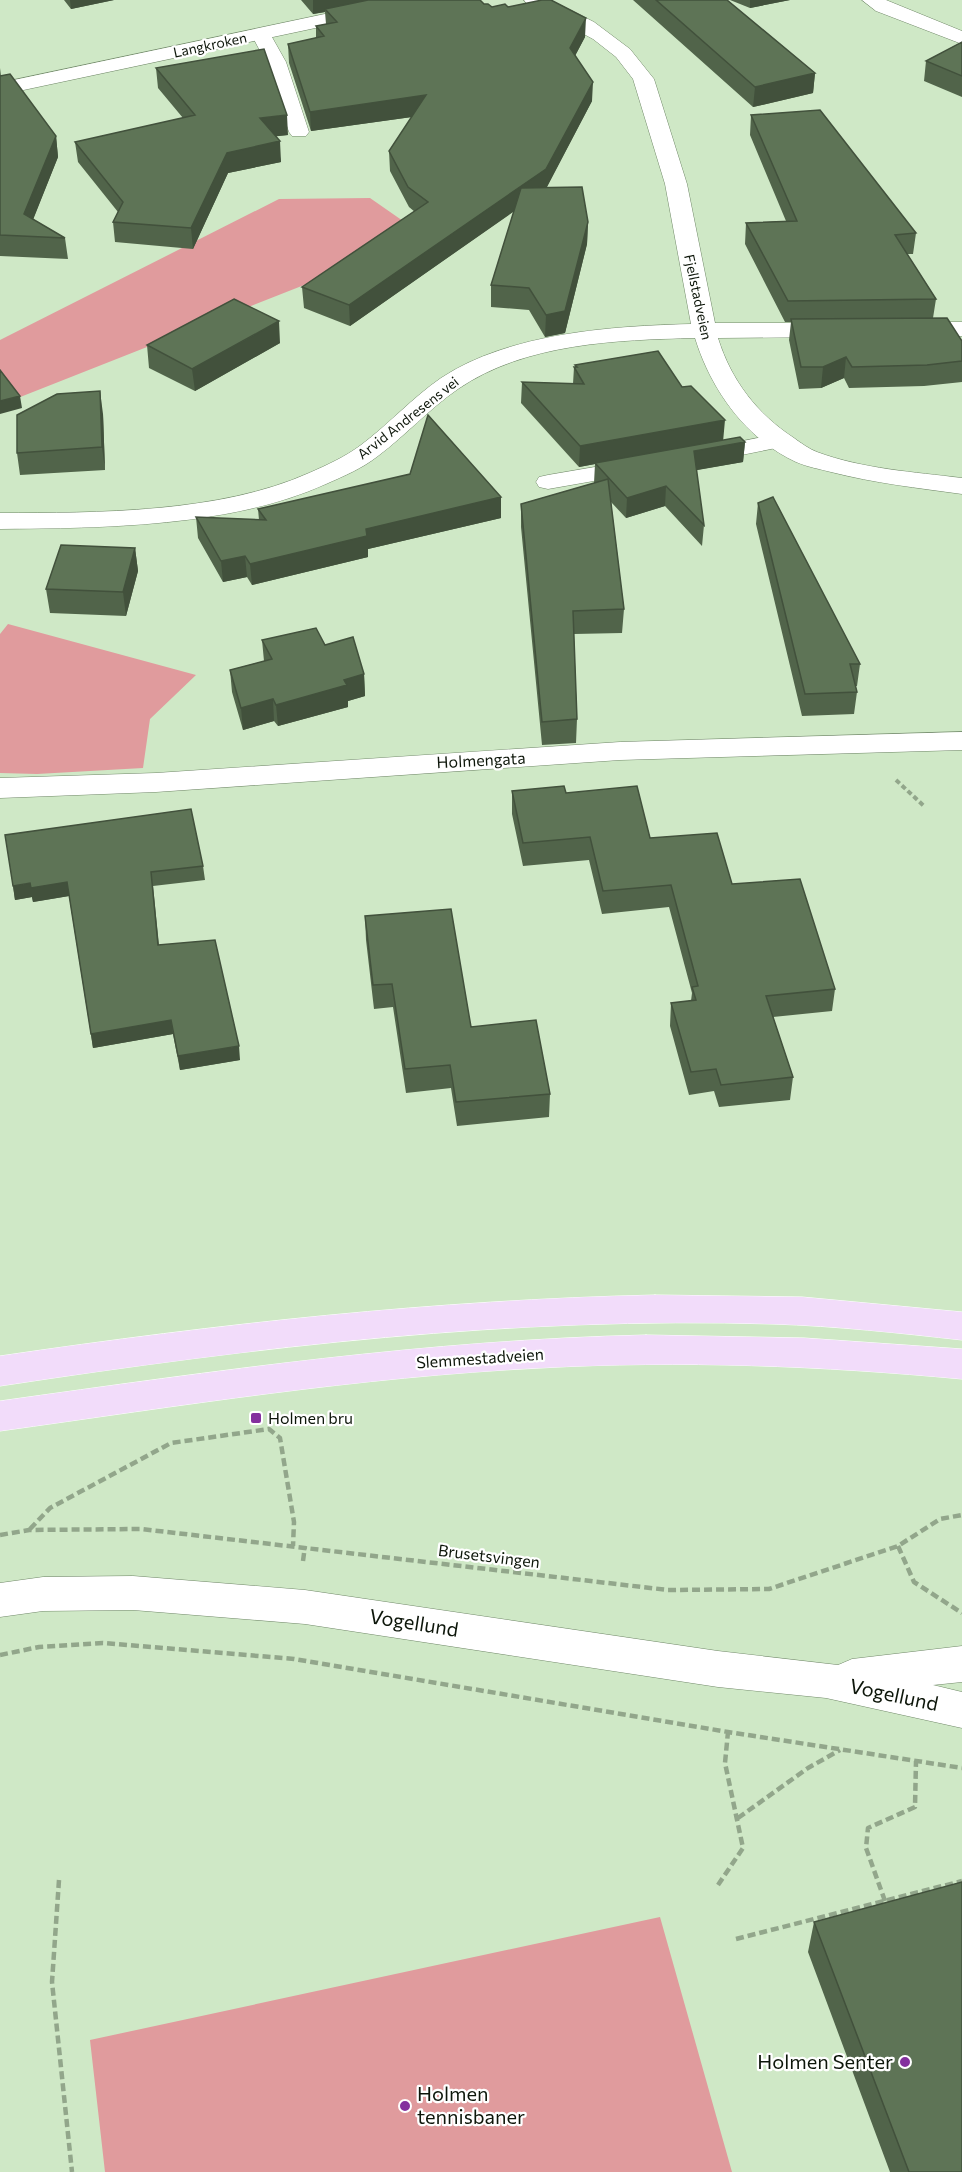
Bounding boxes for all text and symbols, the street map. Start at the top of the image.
street label: Langkroken [171,28,248,61]
street label: Fjellstadveien [681,253,716,341]
street label: Arvid Andresens vei [354,373,462,462]
street label: Holmengata [436,748,526,771]
street label: Slemmestadveien [416,1344,544,1371]
place label: Holmen bru [268,1408,353,1427]
marker: Holmen bru [249,1411,263,1425]
street label: Brusetsvingen [437,1540,541,1571]
street label: Vogellund [368,1603,460,1641]
street label: Vogellund [848,1673,941,1715]
place label: Holmen Senter [757,2049,893,2073]
marker: Holmen Senter [898,2055,912,2069]
place label: Holmen tennisbaner [417,2081,525,2128]
marker: Holmen tennisbaner [398,2099,412,2113]

